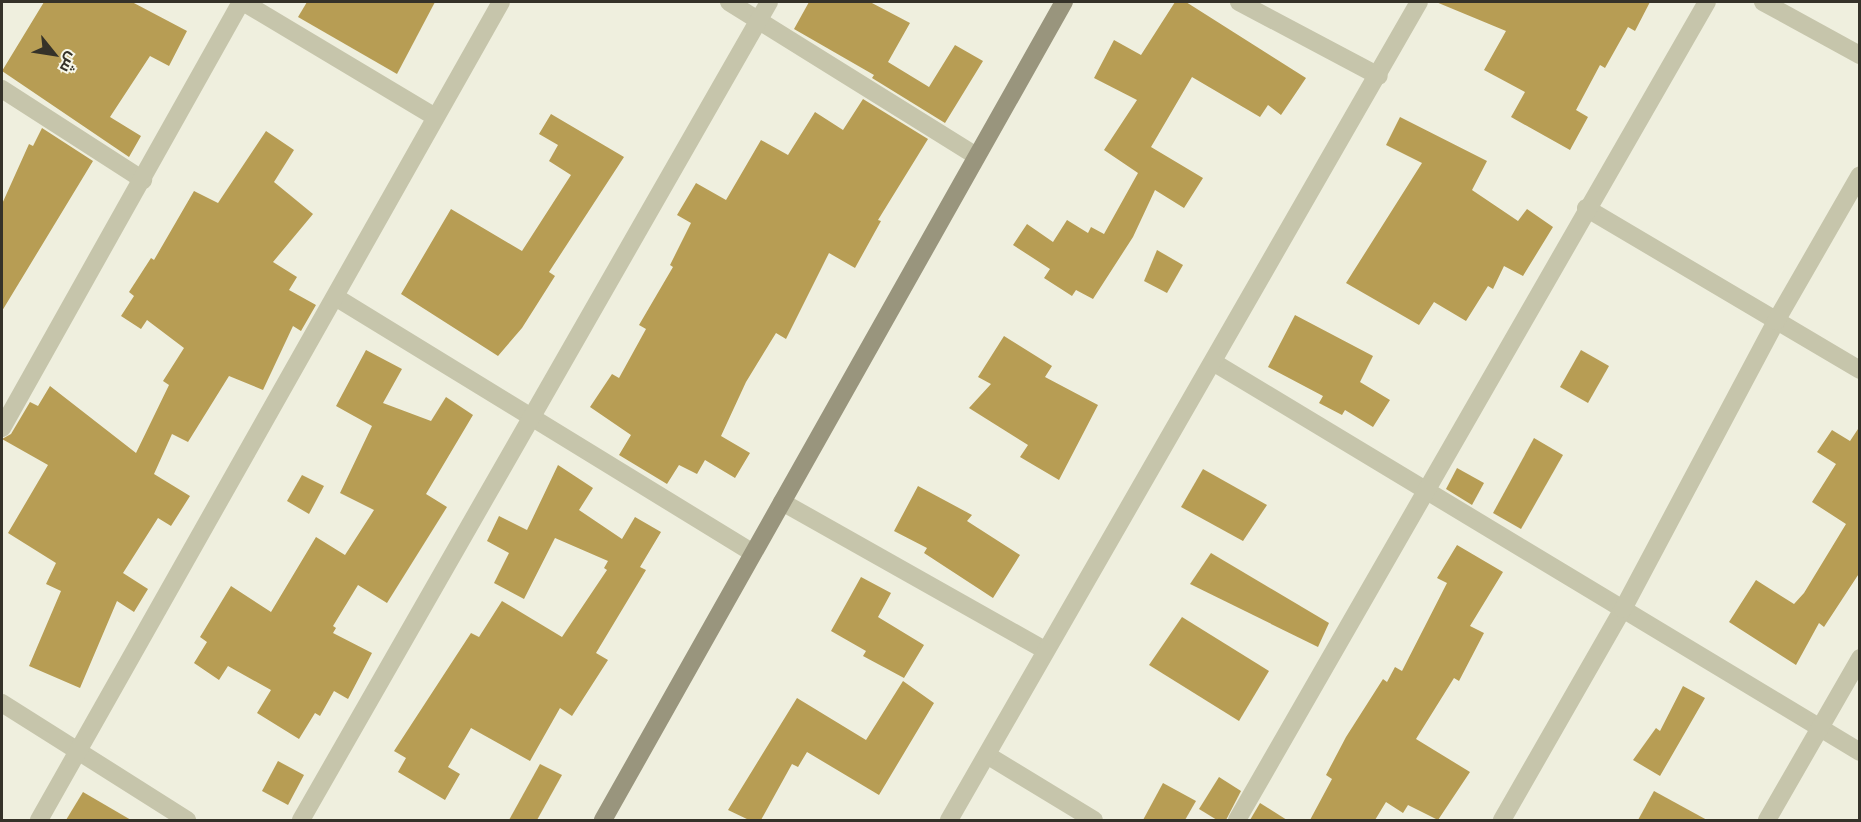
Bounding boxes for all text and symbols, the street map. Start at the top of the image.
north arrow [24,24,84,84]
text: ش [57,50,83,76]

